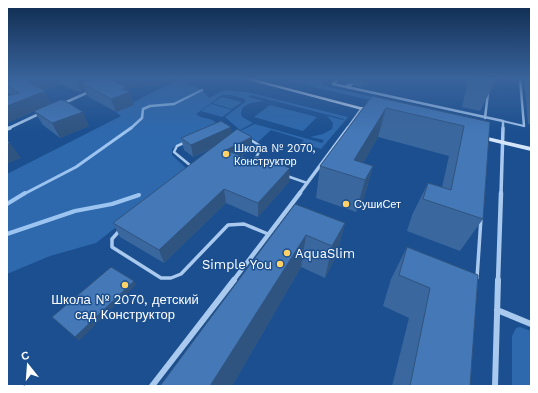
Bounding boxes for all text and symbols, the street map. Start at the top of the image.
place label: Школа № 2070, Конструктор [234,142,316,168]
marker: Школа № 2070, Конструктор [221,149,231,159]
place label: СушиСет [354,198,401,211]
marker: СушиСет [341,199,351,209]
place label: AquaSlim [295,246,355,261]
marker: AquaSlim [282,248,292,258]
place label: Simple You [202,257,272,272]
marker: Simple You [275,259,285,269]
marker: Школа № 2070, детский сад Конструктор [120,280,130,290]
place label: Школа № 2070, детский сад Конструктор [51,292,199,322]
north arrow [8,345,48,385]
text: С [20,349,31,363]

